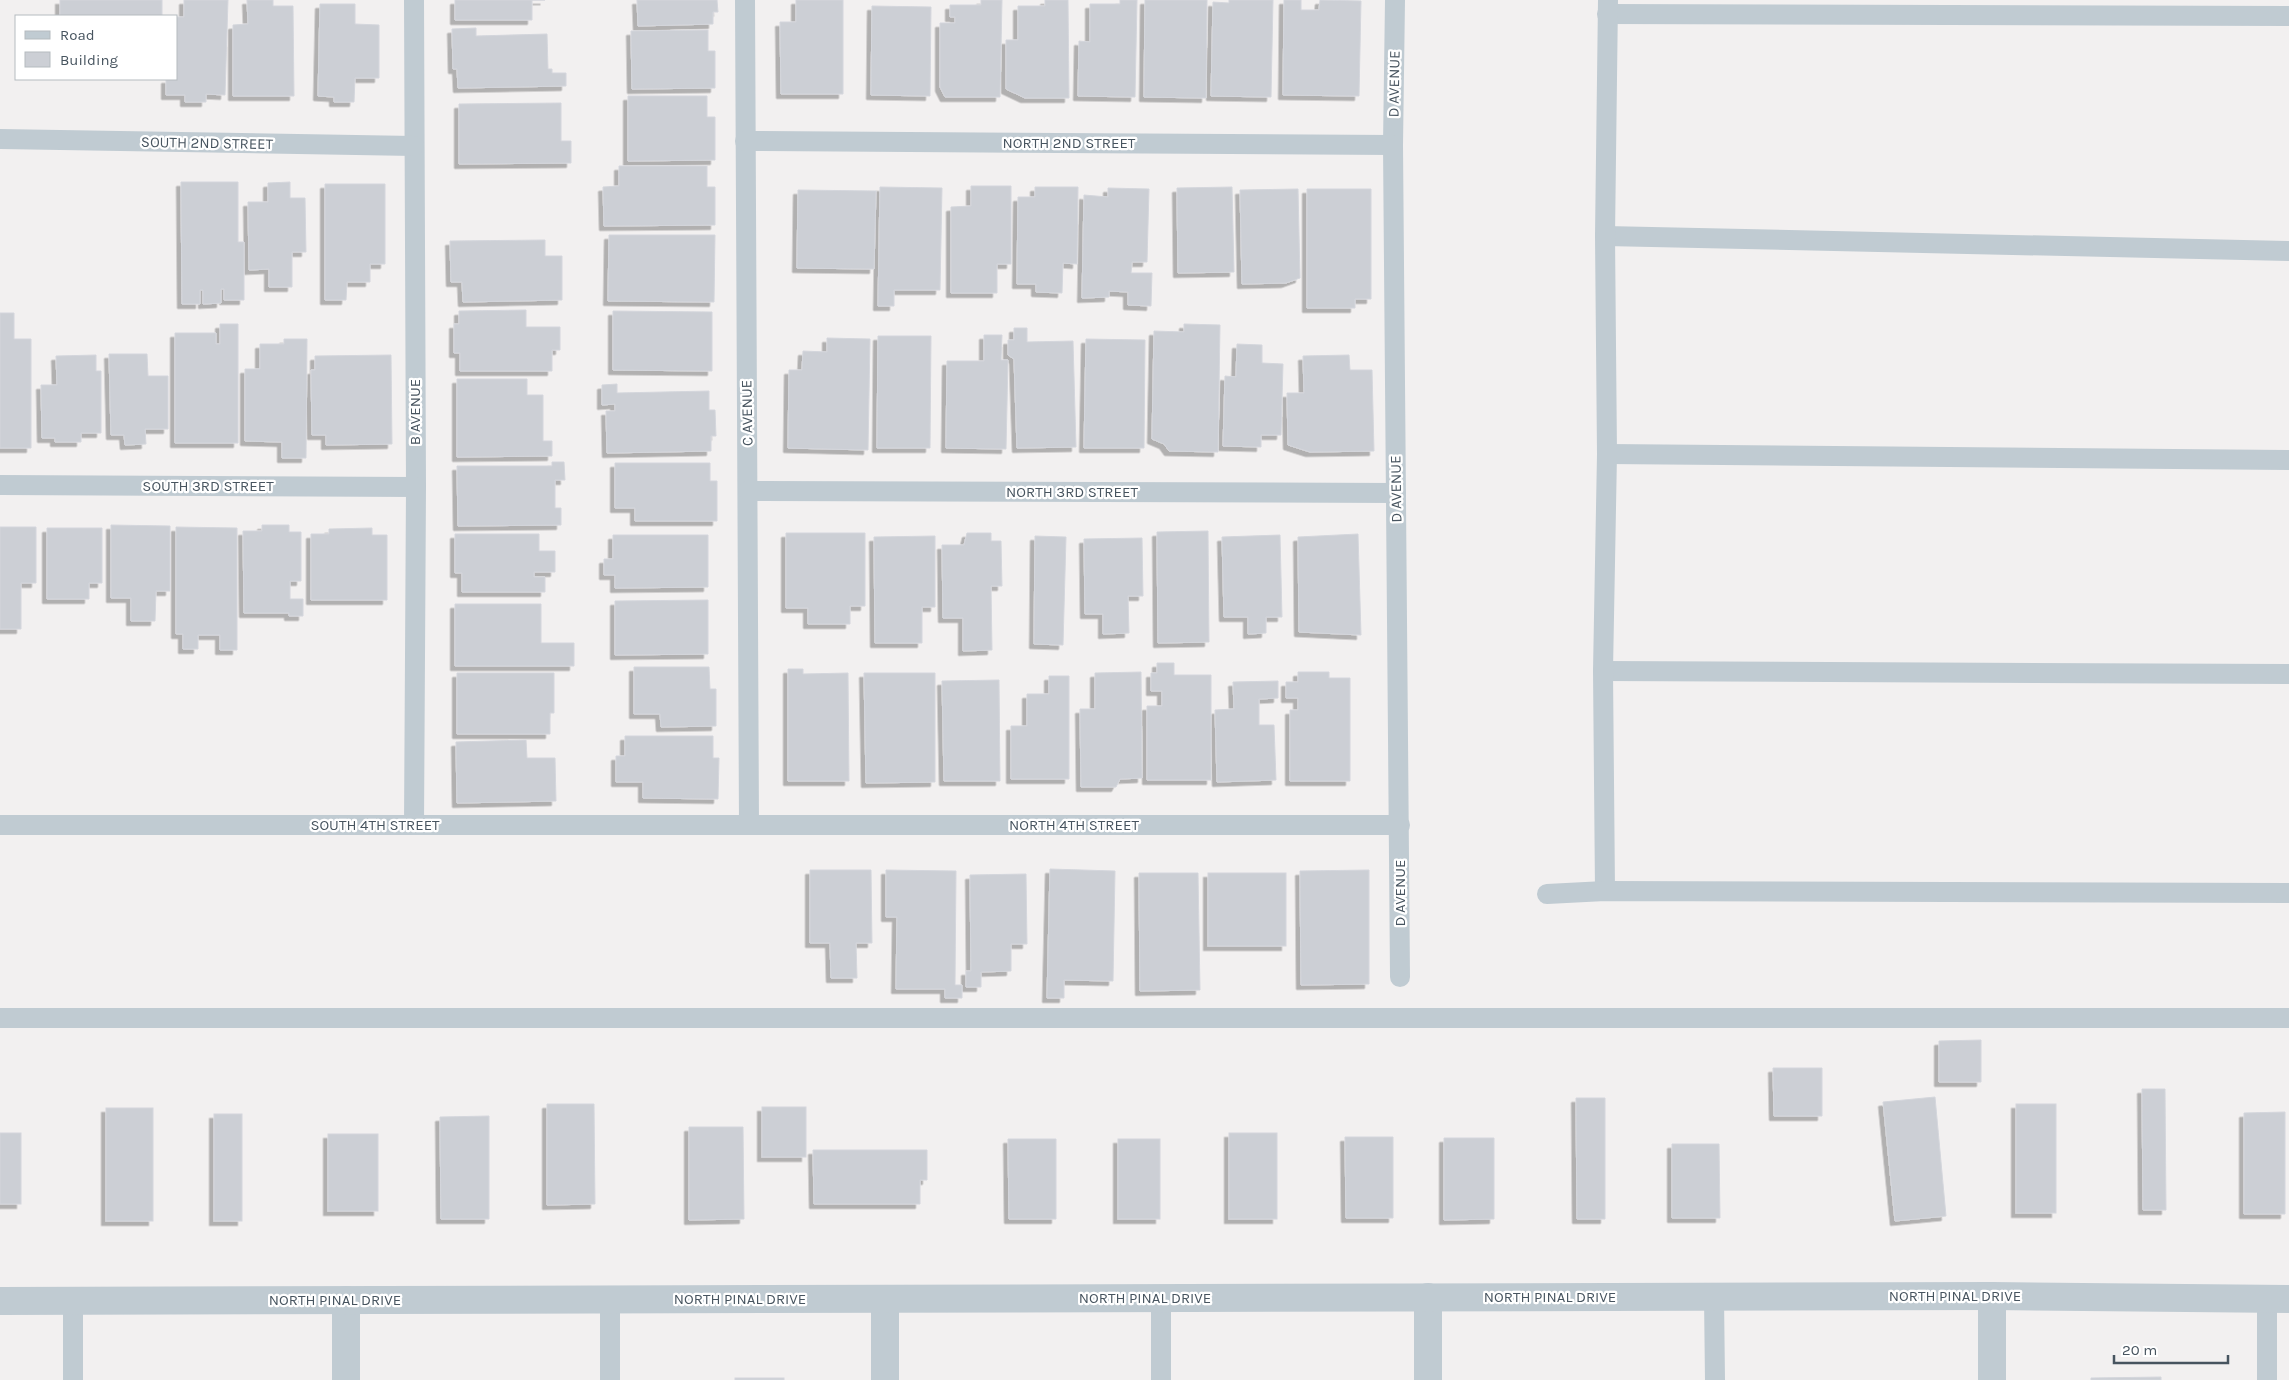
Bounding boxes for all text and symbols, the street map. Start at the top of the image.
legend [15,15,178,80]
text: Road [60,26,95,44]
street label: D AVENUE [1384,50,1404,118]
text: Building [60,51,118,69]
street label: SOUTH 2ND STREET [141,133,274,153]
street label: NORTH 2ND STREET [1003,134,1136,152]
street label: B AVENUE [406,379,424,445]
street label: C AVENUE [737,380,757,446]
street label: D AVENUE [1386,455,1406,523]
street label: SOUTH 3RD STREET [142,477,274,495]
street label: NORTH 3RD STREET [1006,483,1138,501]
street label: SOUTH 4TH STREET [310,816,440,834]
street label: NORTH 4TH STREET [1009,816,1139,834]
street label: D AVENUE [1391,859,1409,927]
street label: NORTH PINAL DRIVE [1889,1287,2021,1305]
street label: NORTH PINAL DRIVE [1484,1288,1616,1306]
street label: NORTH PINAL DRIVE [1079,1289,1211,1307]
street label: NORTH PINAL DRIVE [674,1290,806,1308]
street label: NORTH PINAL DRIVE [269,1291,401,1309]
scale bar [2114,1332,2228,1364]
text: 20 m [2122,1341,2157,1359]

